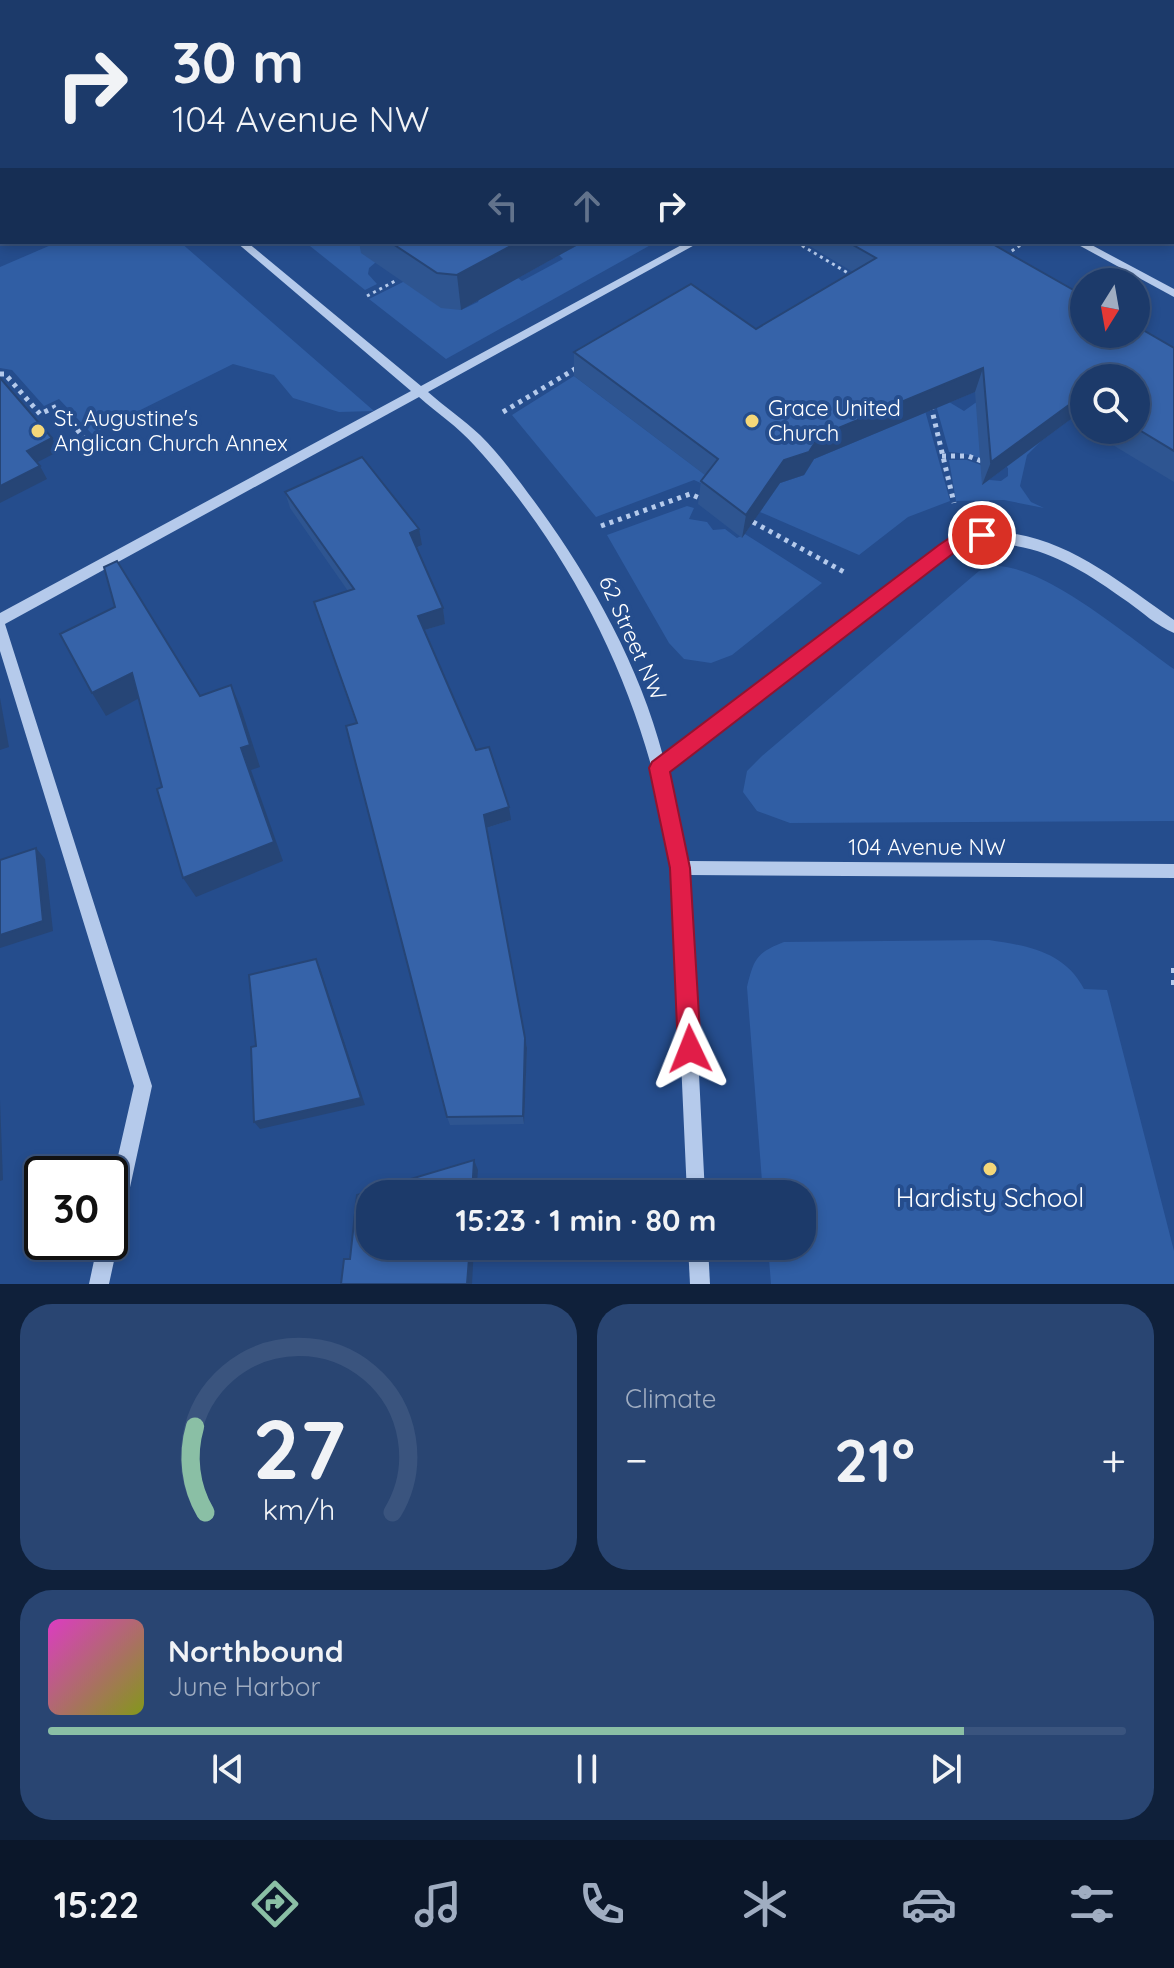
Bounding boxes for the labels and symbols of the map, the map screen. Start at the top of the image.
north arrow [1070,268,1150,348]
place label: Grace United Church [768,394,901,447]
place label: St. Augustine's Anglican Church Annex [54,404,288,457]
marker: Grace United Church [743,412,761,430]
marker: St. Augustine's Anglican Church Annex [29,422,47,440]
pin [948,501,1016,569]
street label: 62 Street NW [593,571,673,705]
street label: 104 Avenue NW [848,833,1006,861]
position arrow [648,1007,732,1091]
speed limit sign: 30 [24,1156,128,1260]
marker: Hardisty School [981,1160,999,1178]
place label: Hardisty School [896,1181,1084,1214]

